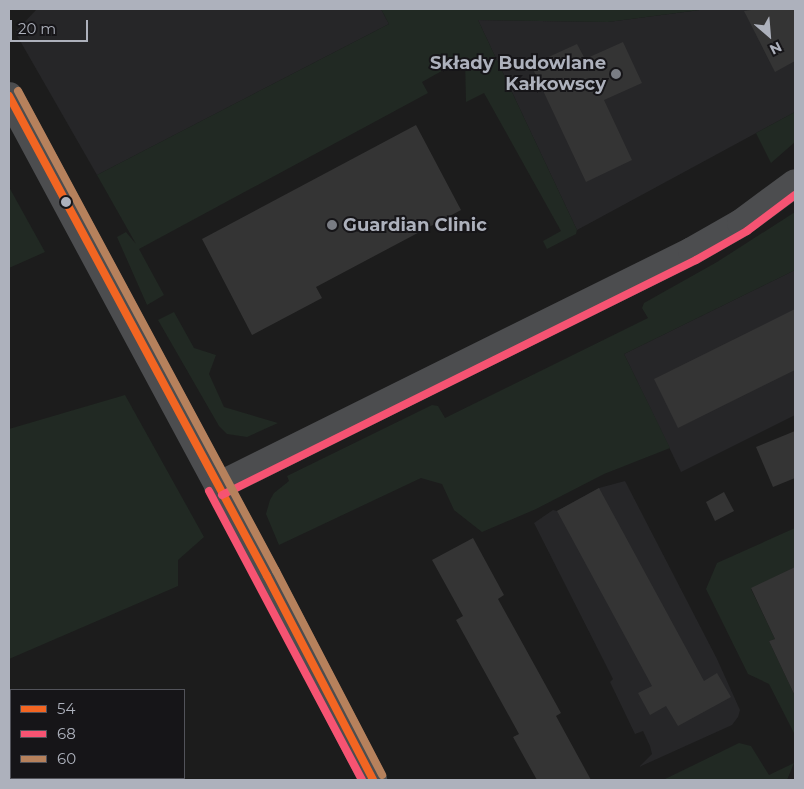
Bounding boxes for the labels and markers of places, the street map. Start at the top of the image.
place label: Składy Budowlane Kałkowscy [430,53,606,96]
marker: Składy Budowlane Kałkowscy [610,68,622,80]
unlabelled marker [61,197,71,207]
place label: Guardian Clinic [343,214,487,236]
marker: Guardian Clinic [325,218,339,232]

